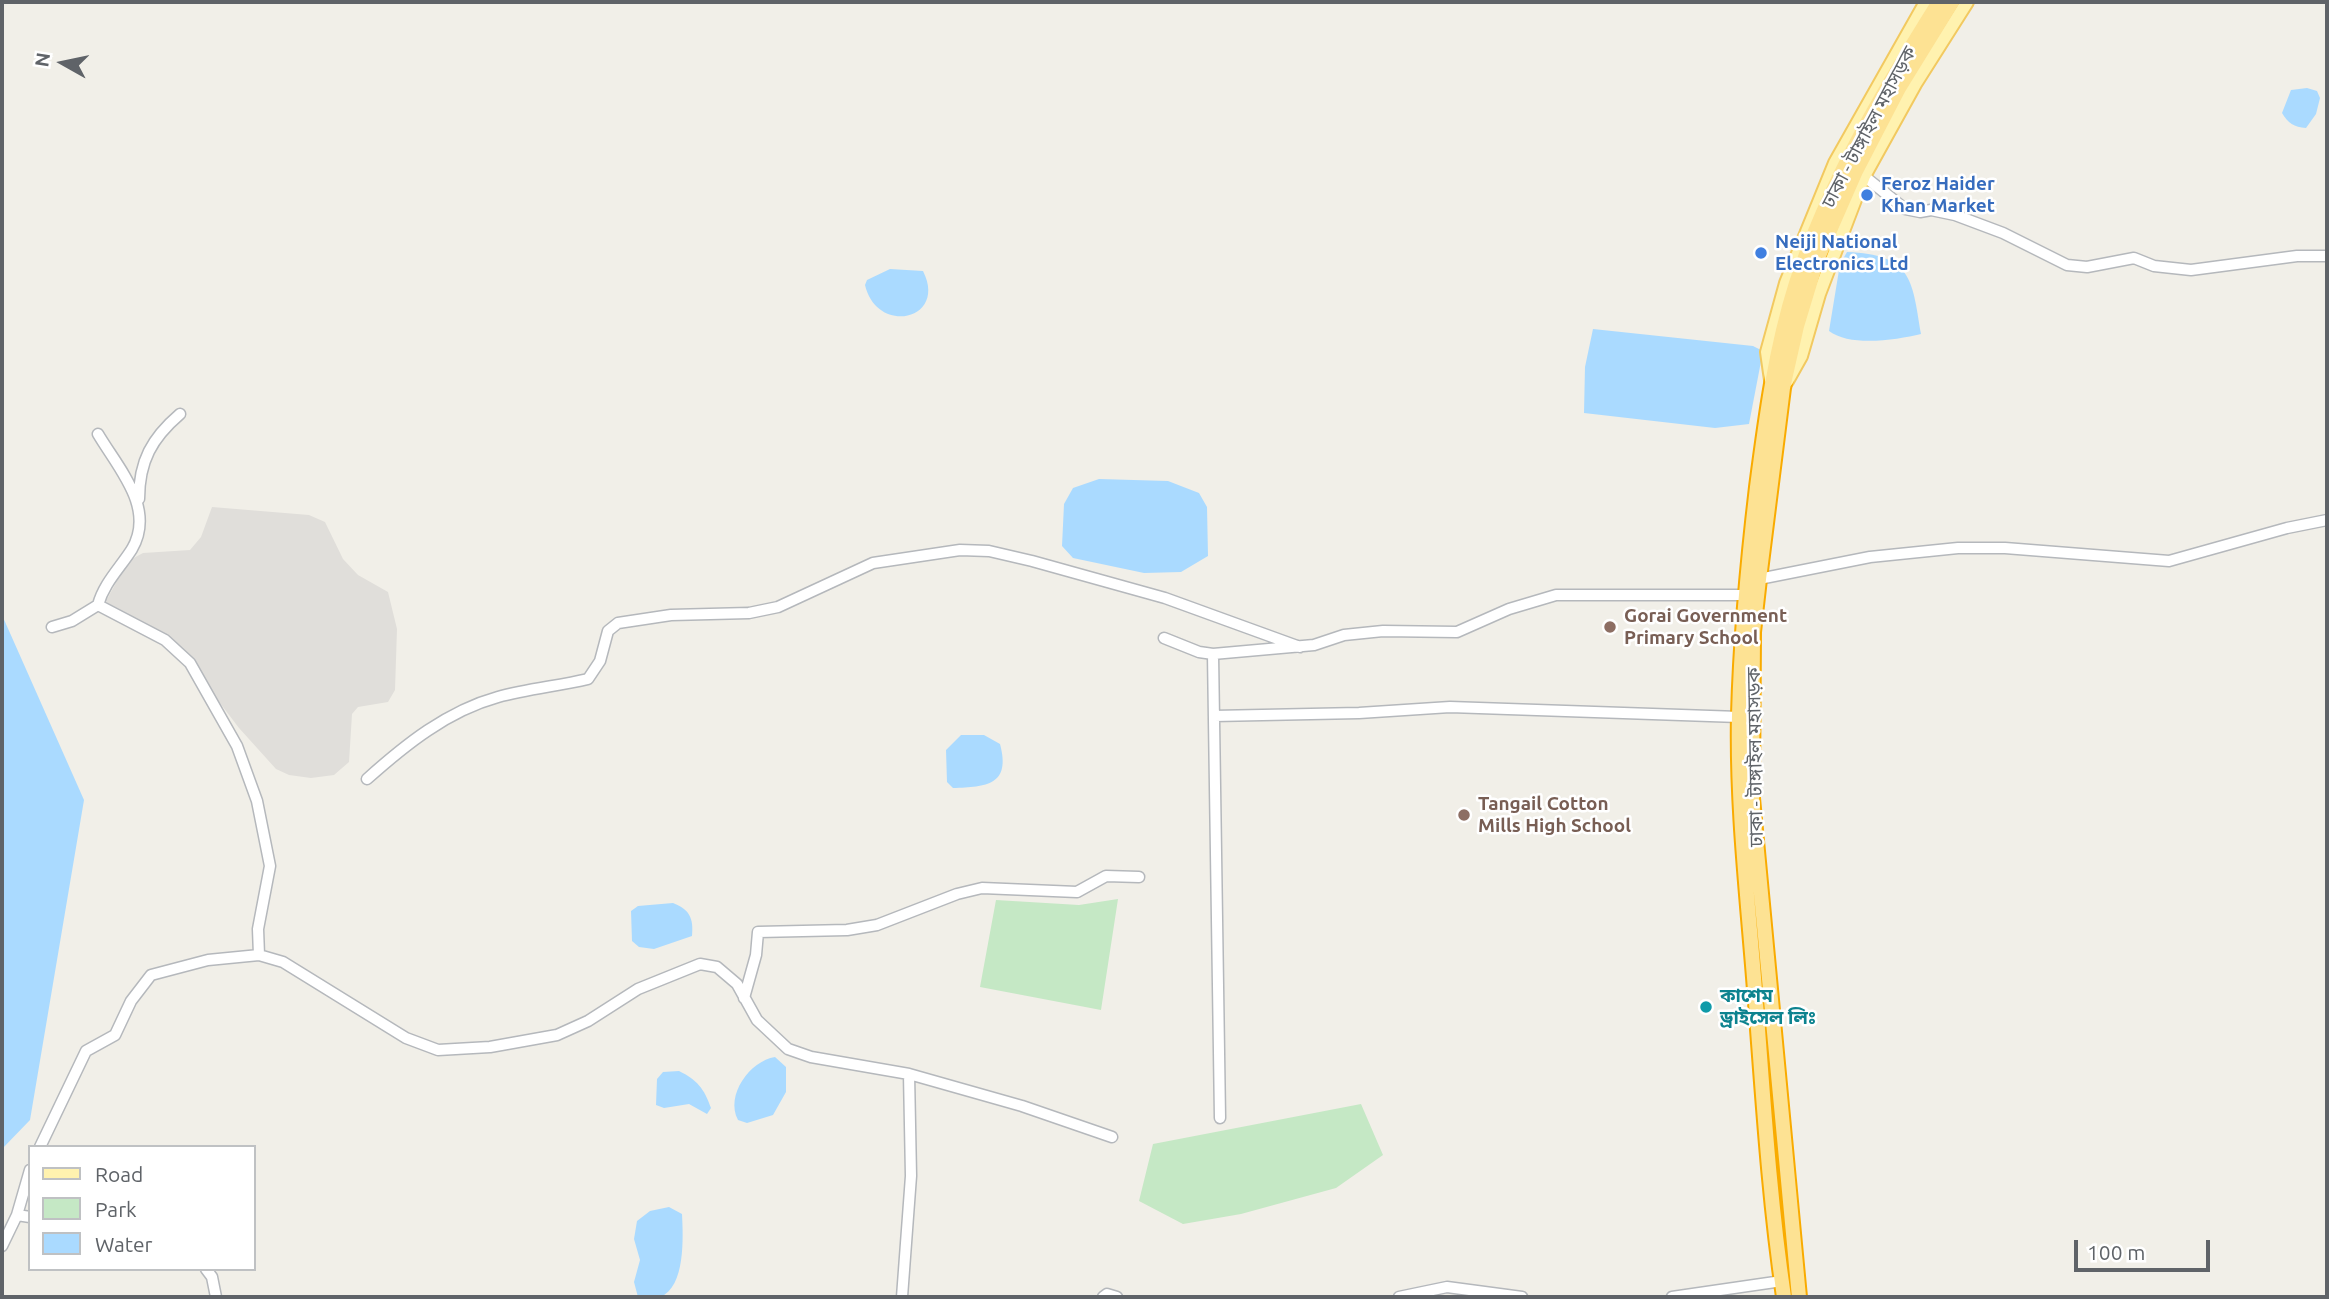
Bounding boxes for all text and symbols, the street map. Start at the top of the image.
north arrow [28,28,98,98]
street label: ঢাকা - টাঙ্গাইল মহাসড়ক [1817,42,1921,212]
text: N [30,51,54,68]
place label: Feroz Haider Khan Market [1881,173,1995,217]
marker: Feroz Haider Khan Market [1859,187,1875,203]
place label: Neiji National Electronics Ltd [1775,231,1909,275]
marker: Neiji National Electronics Ltd [1753,245,1769,261]
place label: Gorai Government Primary School [1624,605,1787,649]
marker: Gorai Government Primary School [1602,619,1618,635]
street label: ঢাকা - টাঙ্গাইল মহাসড়ক [1742,667,1768,847]
place label: Tangail Cotton Mills High School [1478,793,1631,837]
marker: Tangail Cotton Mills High School [1456,807,1472,823]
place label: কাশেম ড্রাইসেল লিঃ [1720,985,1816,1029]
marker: কাশেম ড্রাইসেল লিঃ [1698,999,1714,1015]
legend [28,1145,256,1271]
text: Road [95,1162,143,1186]
text: Park [95,1197,137,1221]
scale bar [2077,1226,2214,1270]
text: Water [95,1232,153,1256]
text: 100 m [2087,1240,2145,1264]

